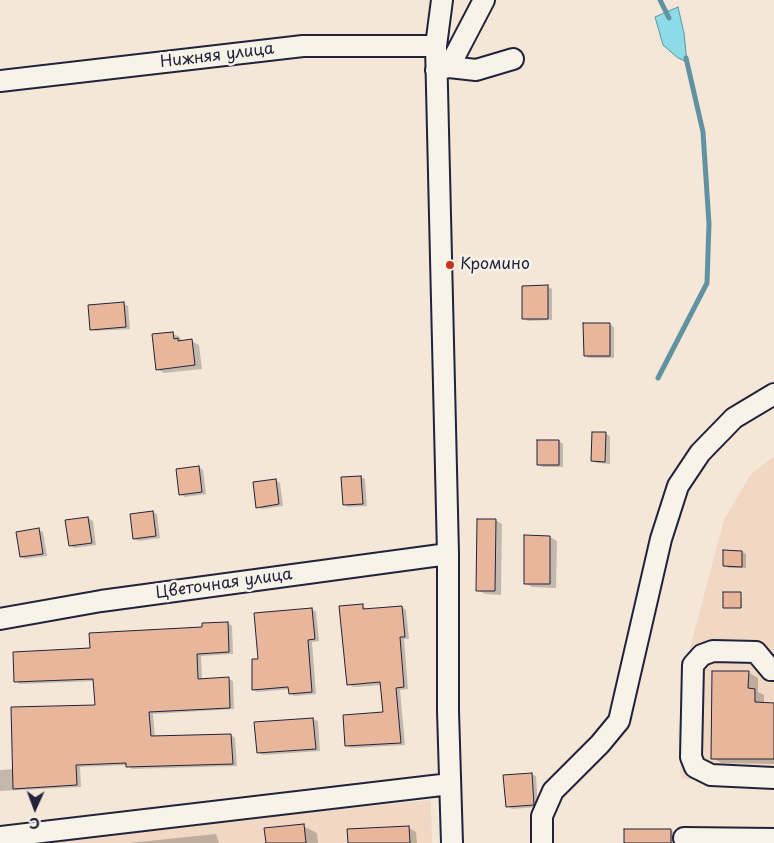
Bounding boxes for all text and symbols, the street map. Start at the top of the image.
street label: Нижняя улица [159,39,275,73]
place label: Кромино [460,255,530,275]
marker: Кромино [444,259,456,271]
street label: Цветочная улица [155,565,293,603]
north arrow [10,783,60,833]
text: С [29,813,40,834]

